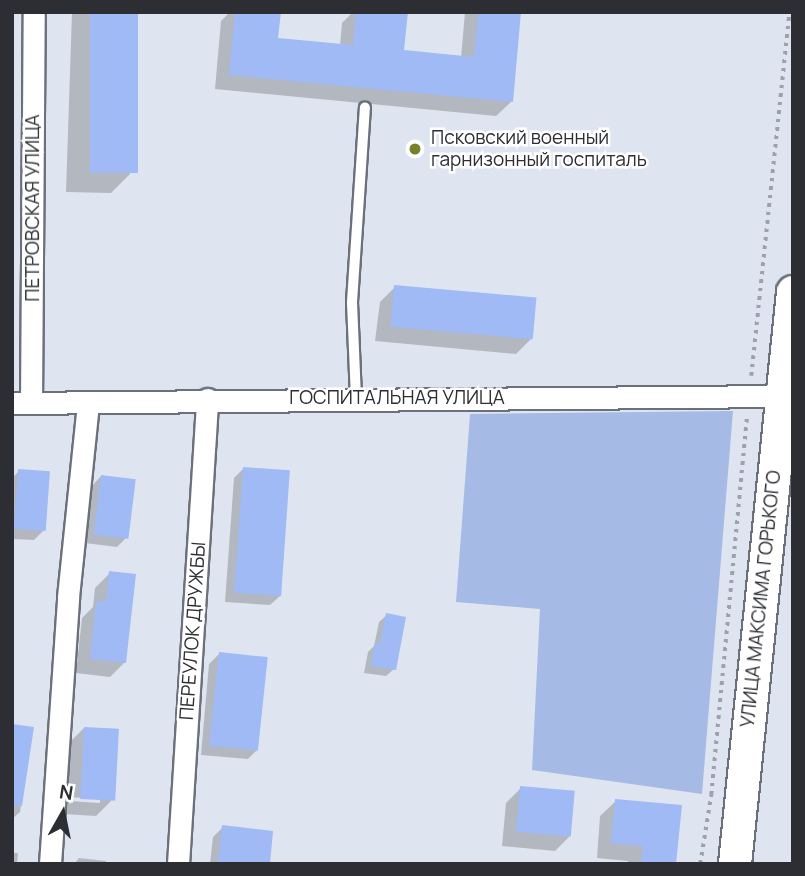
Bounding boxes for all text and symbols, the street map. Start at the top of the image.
street label: ПЕТРОВСКАЯ УЛИЦА [22,114,44,302]
place label: Псковский военный гарнизонный госпиталь [431,127,647,171]
marker: Псковский военный гарнизонный госпиталь [405,139,425,159]
street label: ГОСПИТАЛЬНАЯ УЛИЦА [289,387,505,409]
street label: УЛИЦА МАКСИМА ГОРЬКОГО [736,469,786,729]
street label: ПЕРЕУЛОК ДРУЖБЫ [175,541,211,721]
north arrow [28,778,98,848]
text: N [58,778,75,806]

